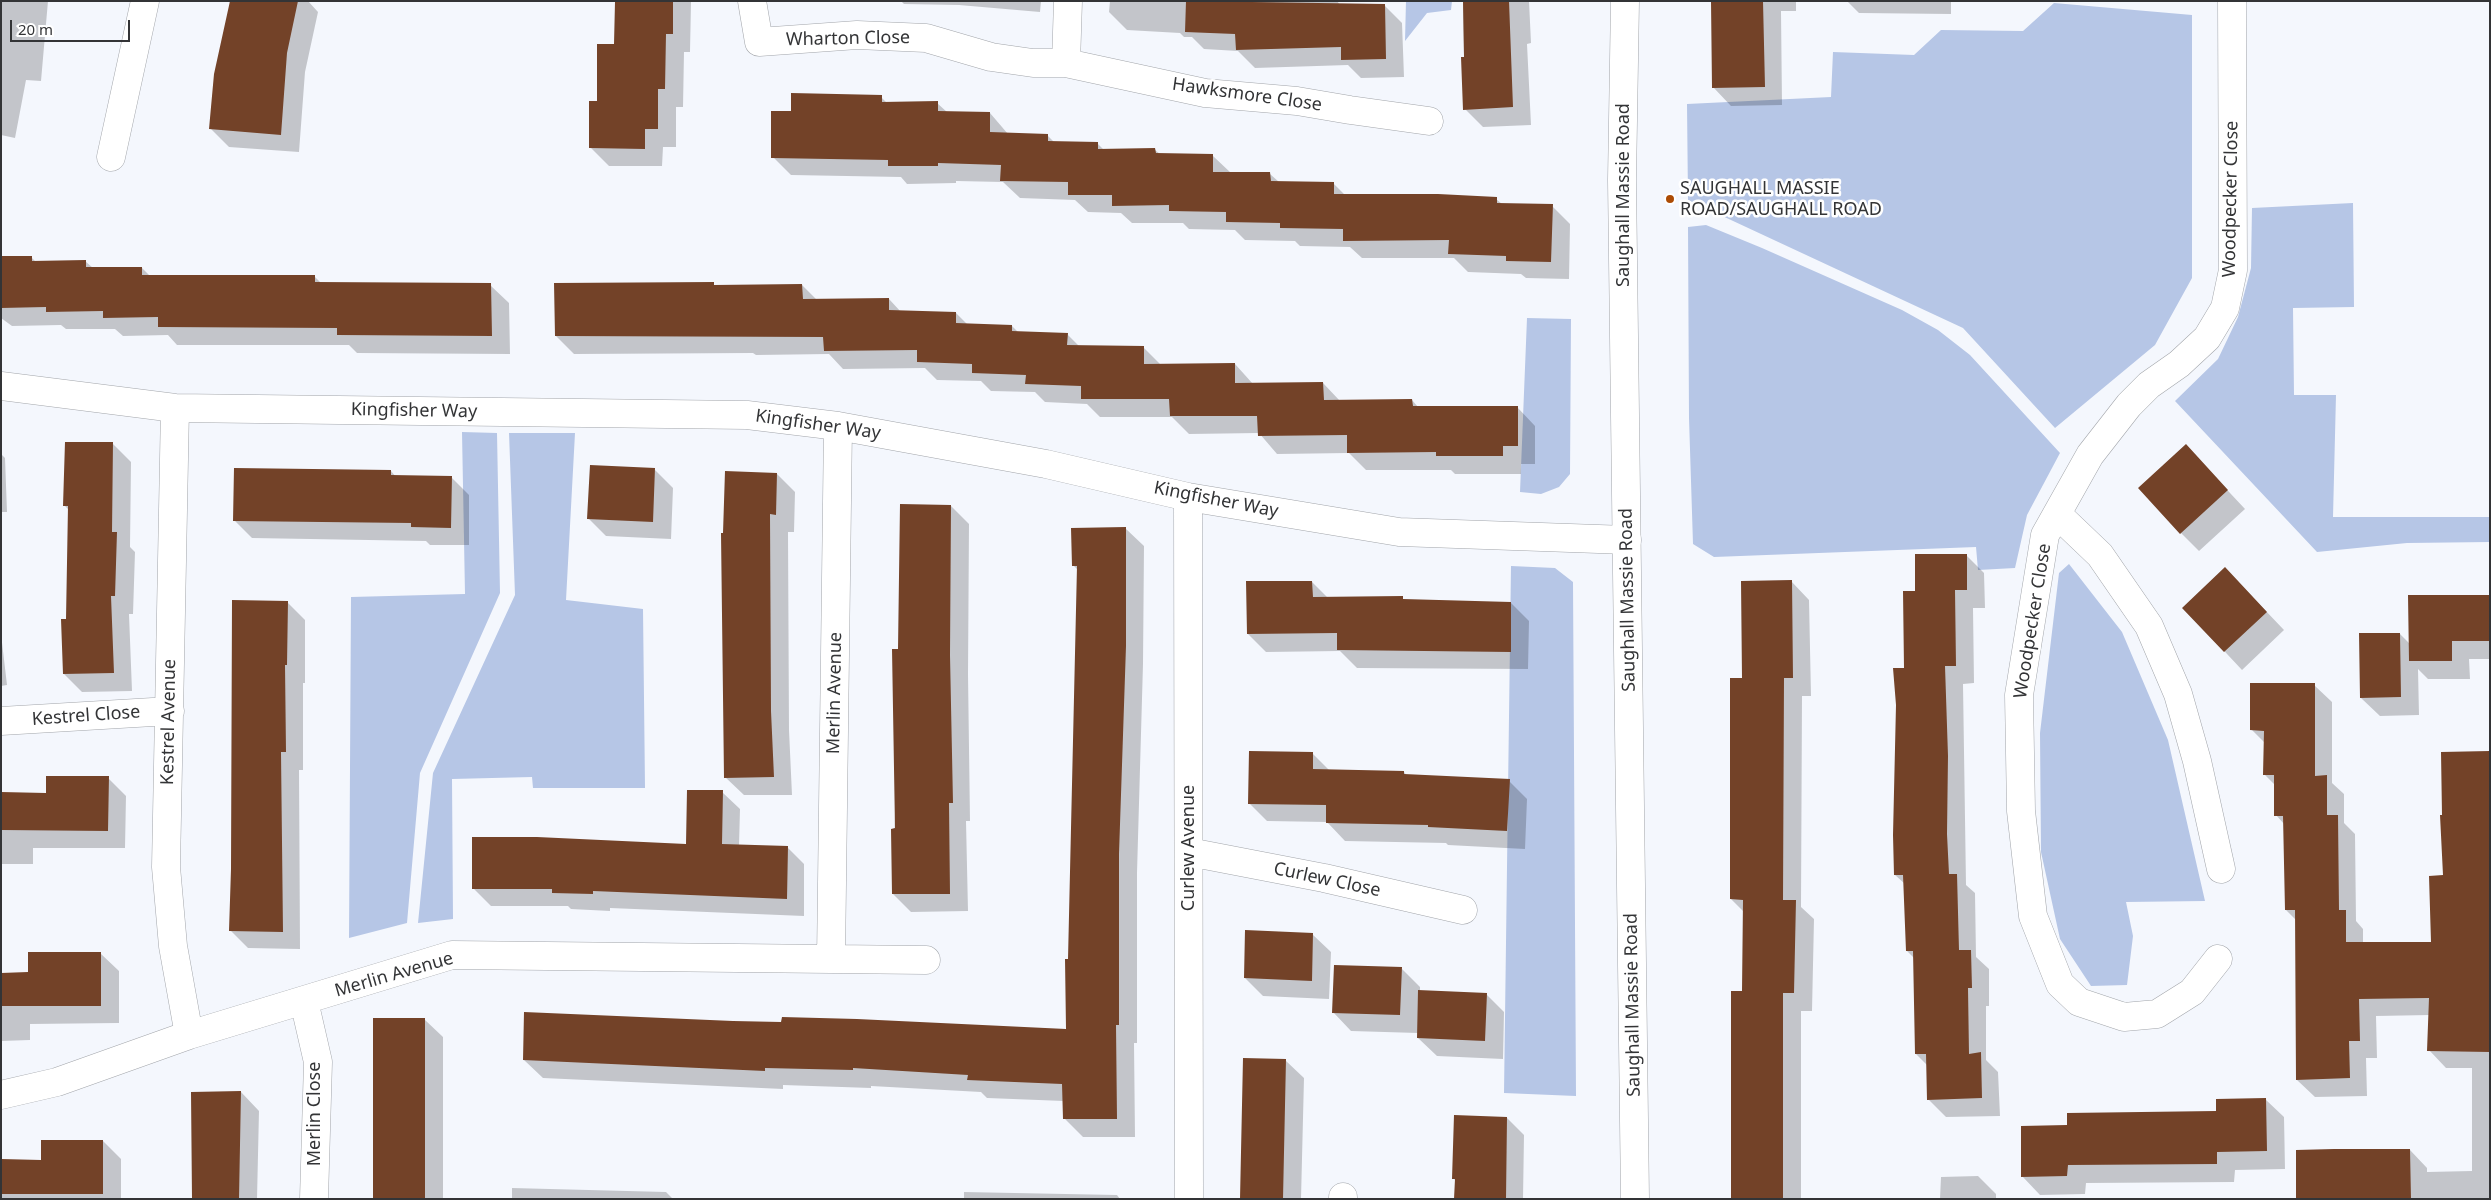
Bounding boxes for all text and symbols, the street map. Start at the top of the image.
scale bar [12,10,132,42]
text: 20 m [18,19,53,39]
street label: Wharton Close [786,27,910,51]
street label: Hawksmore Close [1171,74,1323,116]
street label: Saughall Massie Road [1613,103,1635,287]
street label: Woodpecker Close [2219,120,2243,278]
place label: SAUGHALL MASSIE ROAD/SAUGHALL ROAD [1680,178,1882,220]
marker: SAUGHALL MASSIE ROAD/SAUGHALL ROAD [1664,193,1676,205]
street label: Kingfisher Way [351,399,477,423]
street label: Kingfisher Way [754,406,882,444]
street label: Kingfisher Way [1152,477,1280,523]
street label: Saughall Massie Road [1616,508,1640,692]
street label: Woodpecker Close [2010,542,2056,700]
street label: Merlin Avenue [823,632,847,754]
street label: Kestrel Avenue [157,659,181,785]
street label: Kestrel Close [31,701,141,731]
street label: Curlew Avenue [1178,785,1200,911]
street label: Curlew Close [1272,858,1382,902]
street label: Saughall Massie Road [1621,913,1645,1097]
street label: Merlin Avenue [332,948,456,1002]
street label: Merlin Close [304,1062,326,1166]

